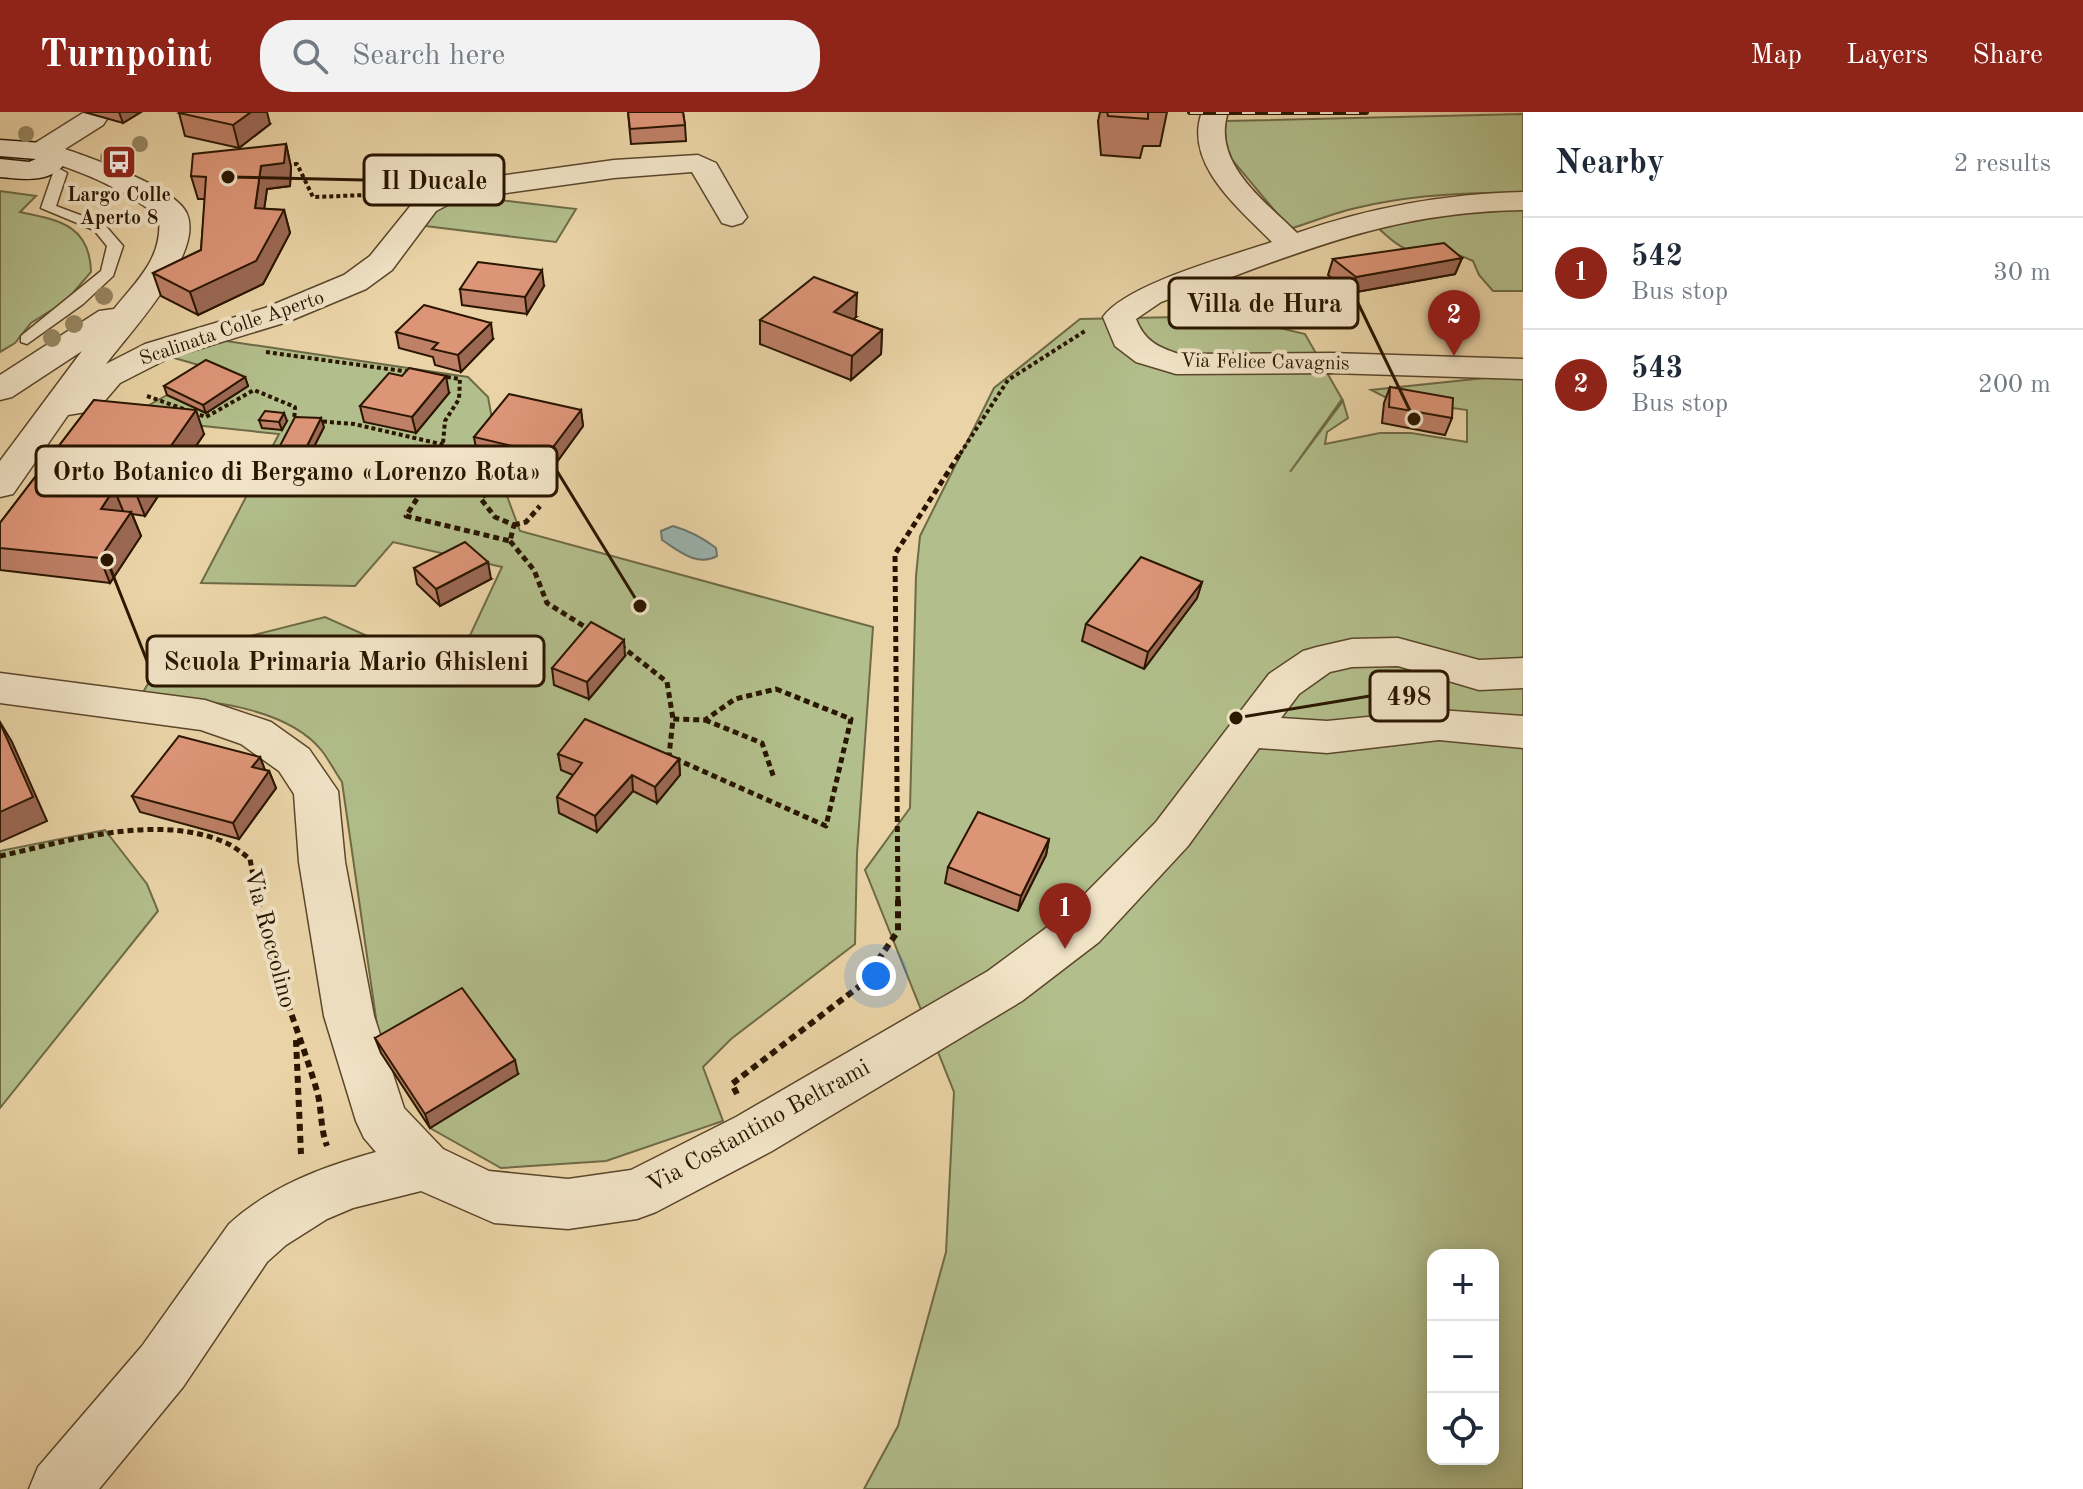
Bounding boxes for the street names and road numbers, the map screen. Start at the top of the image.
street label: Scalinata Colle Aperto [137,288,327,370]
street label: Via Felice Cavagnis [1180,352,1350,374]
street label: Via Roccolino [239,867,299,1011]
street label: Via Costantino Beltrami [644,1056,874,1198]

